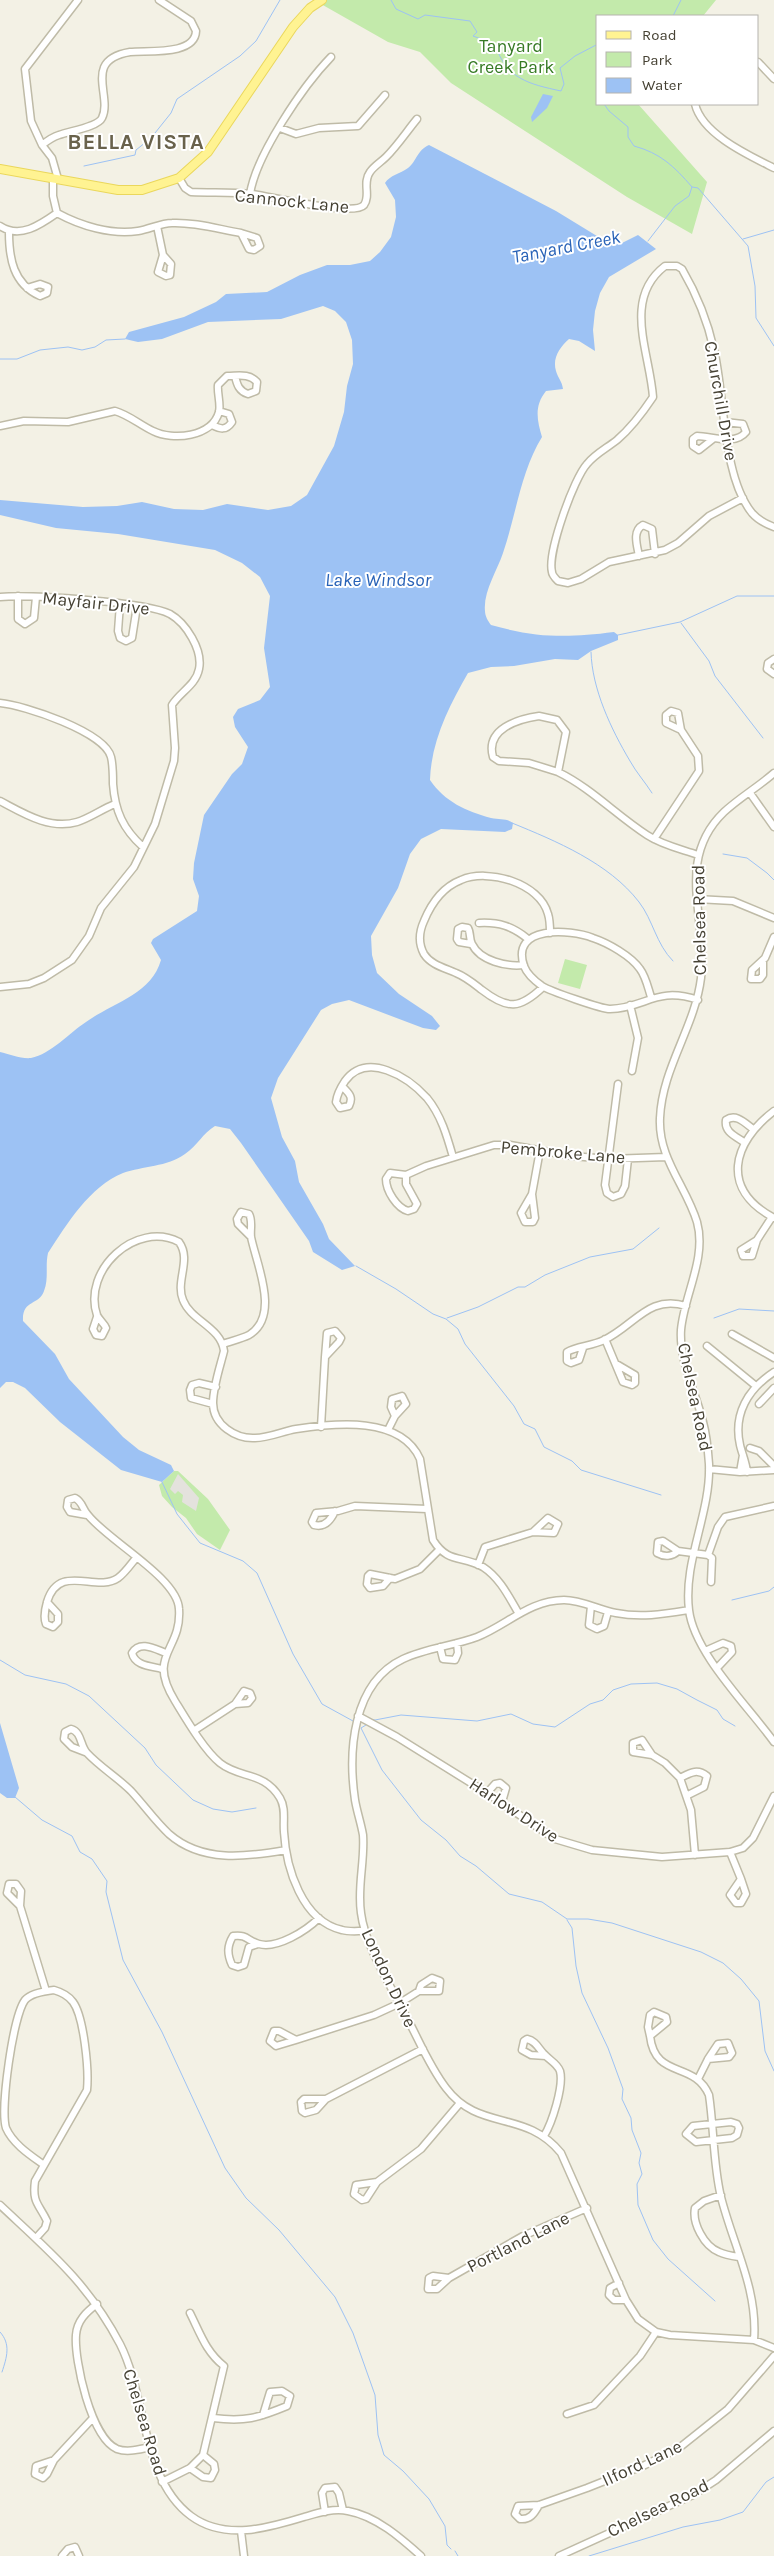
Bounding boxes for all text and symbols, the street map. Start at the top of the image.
legend [596,15,759,105]
text: Road [642,26,677,44]
park label: Tanyard Creek Park [468,35,554,78]
text: Park [642,51,672,69]
text: Water [642,76,683,94]
district label: BELLA VISTA [67,129,205,155]
street label: Cannock Lane [234,184,350,218]
water label: Tanyard Creek [510,226,623,268]
street label: Churchill Drive [700,339,742,463]
water label: Lake Windsor [325,569,432,591]
street label: Mayfair Drive [41,586,151,620]
street label: Chelsea Road [687,865,711,975]
street label: Pembroke Lane [500,1136,626,1168]
street label: Chelsea Road [673,1341,717,1453]
street label: Harlow Drive [465,1773,563,1847]
street label: London Drive [356,1925,422,2031]
street label: Portland Lane [463,2207,573,2277]
street label: Chelsea Road [118,2366,172,2478]
street label: Ilford Lane [598,2435,686,2491]
street label: Chelsea Road [604,2474,712,2542]

